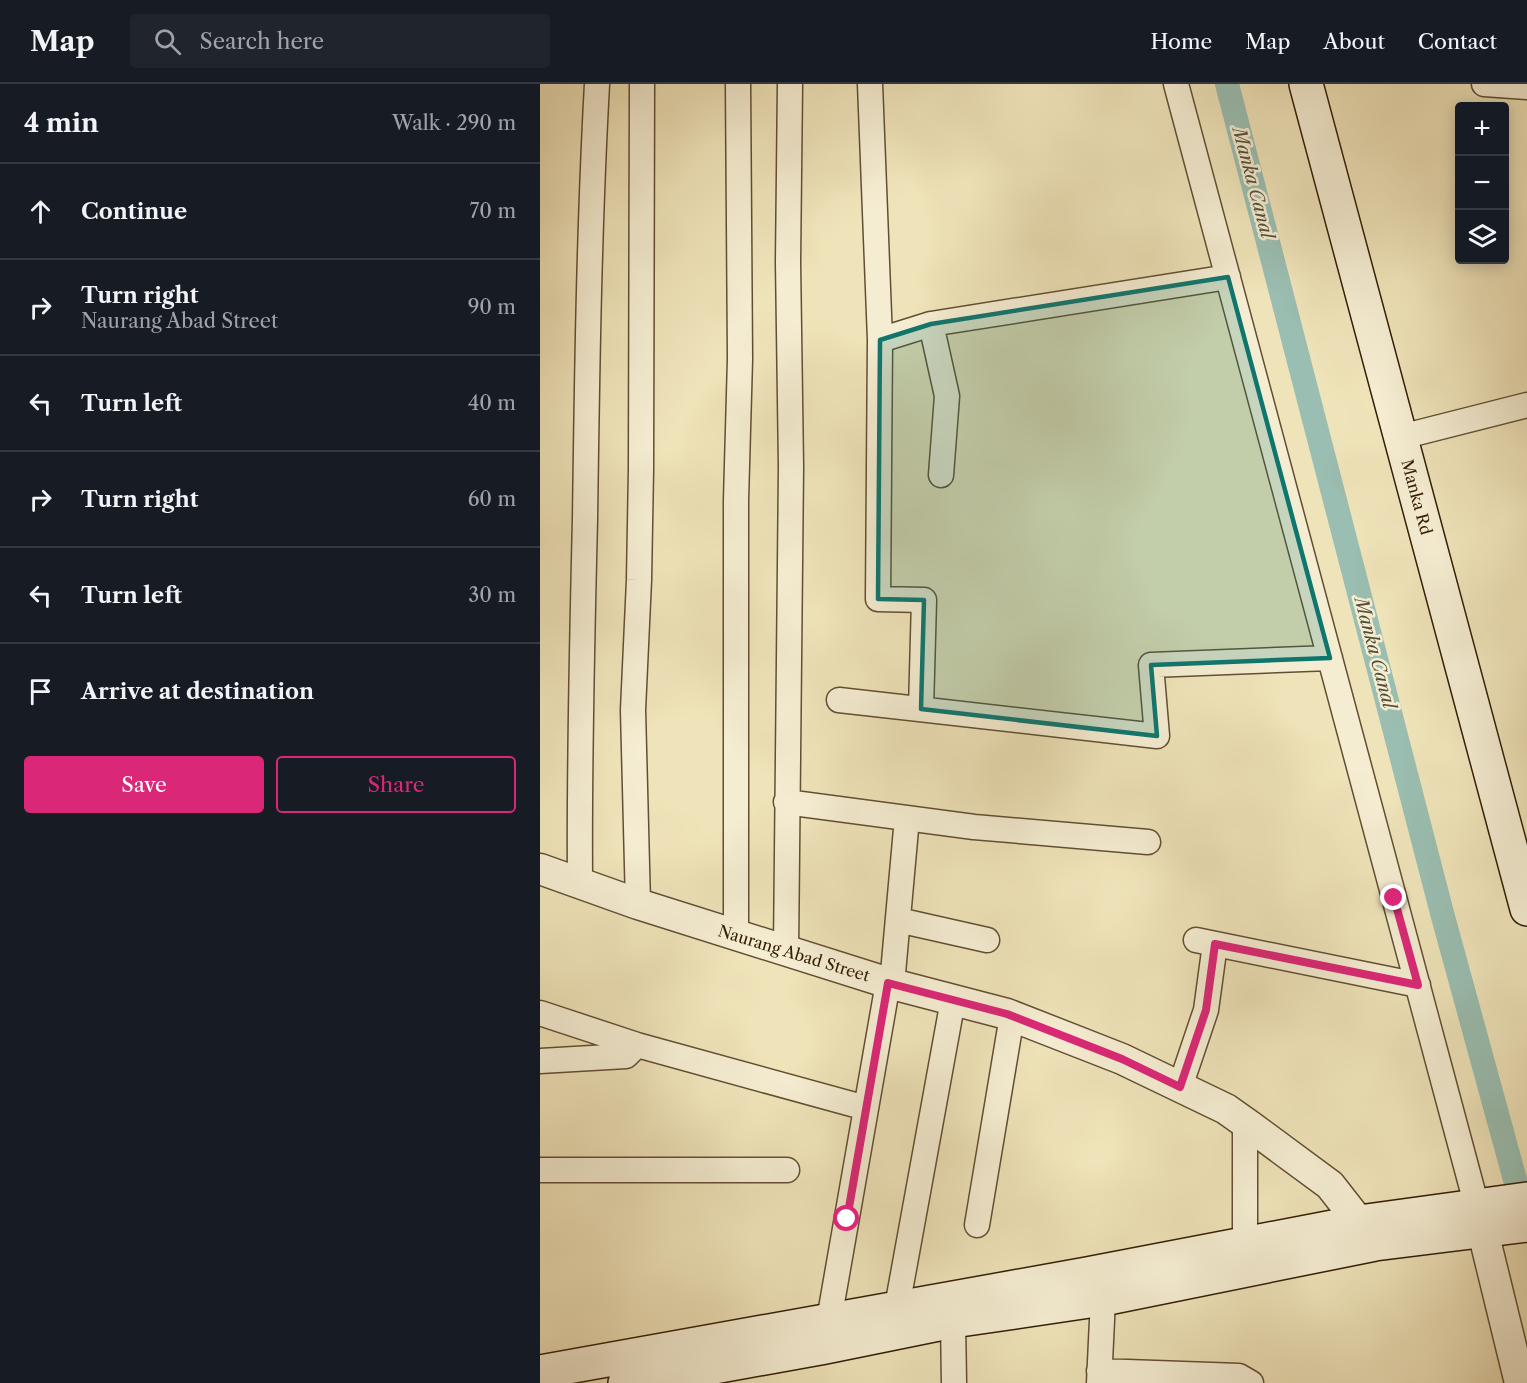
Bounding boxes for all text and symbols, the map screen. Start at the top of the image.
search box [130,14,550,68]
text: Map [30,24,94,58]
icon: search [151,25,184,58]
text: Search here [199,28,324,55]
text: Home [1151,29,1212,54]
text: Map [1245,29,1290,54]
text: About [1323,29,1385,54]
text: Contact [1418,29,1497,54]
map controls [1455,102,1509,264]
button: + [1455,102,1509,156]
text: 4 min [24,107,99,139]
text: Walk · 290 m [392,111,516,135]
water label: Manka Canal [1227,123,1279,243]
button: − [1455,156,1509,210]
icon: ahead [24,195,57,228]
text: Continue [81,198,187,225]
text: 70 m [470,199,516,223]
button: layers [1455,210,1509,264]
text: Turn right [81,282,199,309]
icon: right [24,291,57,324]
text: 90 m [468,295,516,319]
text: Naurang Abad Street [81,309,278,333]
icon: left [24,387,57,420]
text: Turn left [81,390,182,417]
text: 40 m [468,391,516,415]
street label: Manka Rd [1397,457,1437,537]
icon: right [24,483,57,516]
text: Turn right [81,486,199,513]
text: 60 m [468,487,516,511]
icon: left [24,579,57,612]
text: Turn left [81,582,182,609]
text: 30 m [468,583,516,607]
water label: Manka Canal [1349,593,1401,713]
icon: arrive [24,675,57,708]
text: Arrive at destination [81,678,314,705]
button: Save [24,756,264,813]
button: Share [276,756,516,813]
route end [1380,884,1406,910]
street label: Naurang Abad Street [716,920,873,986]
route start [833,1205,859,1231]

